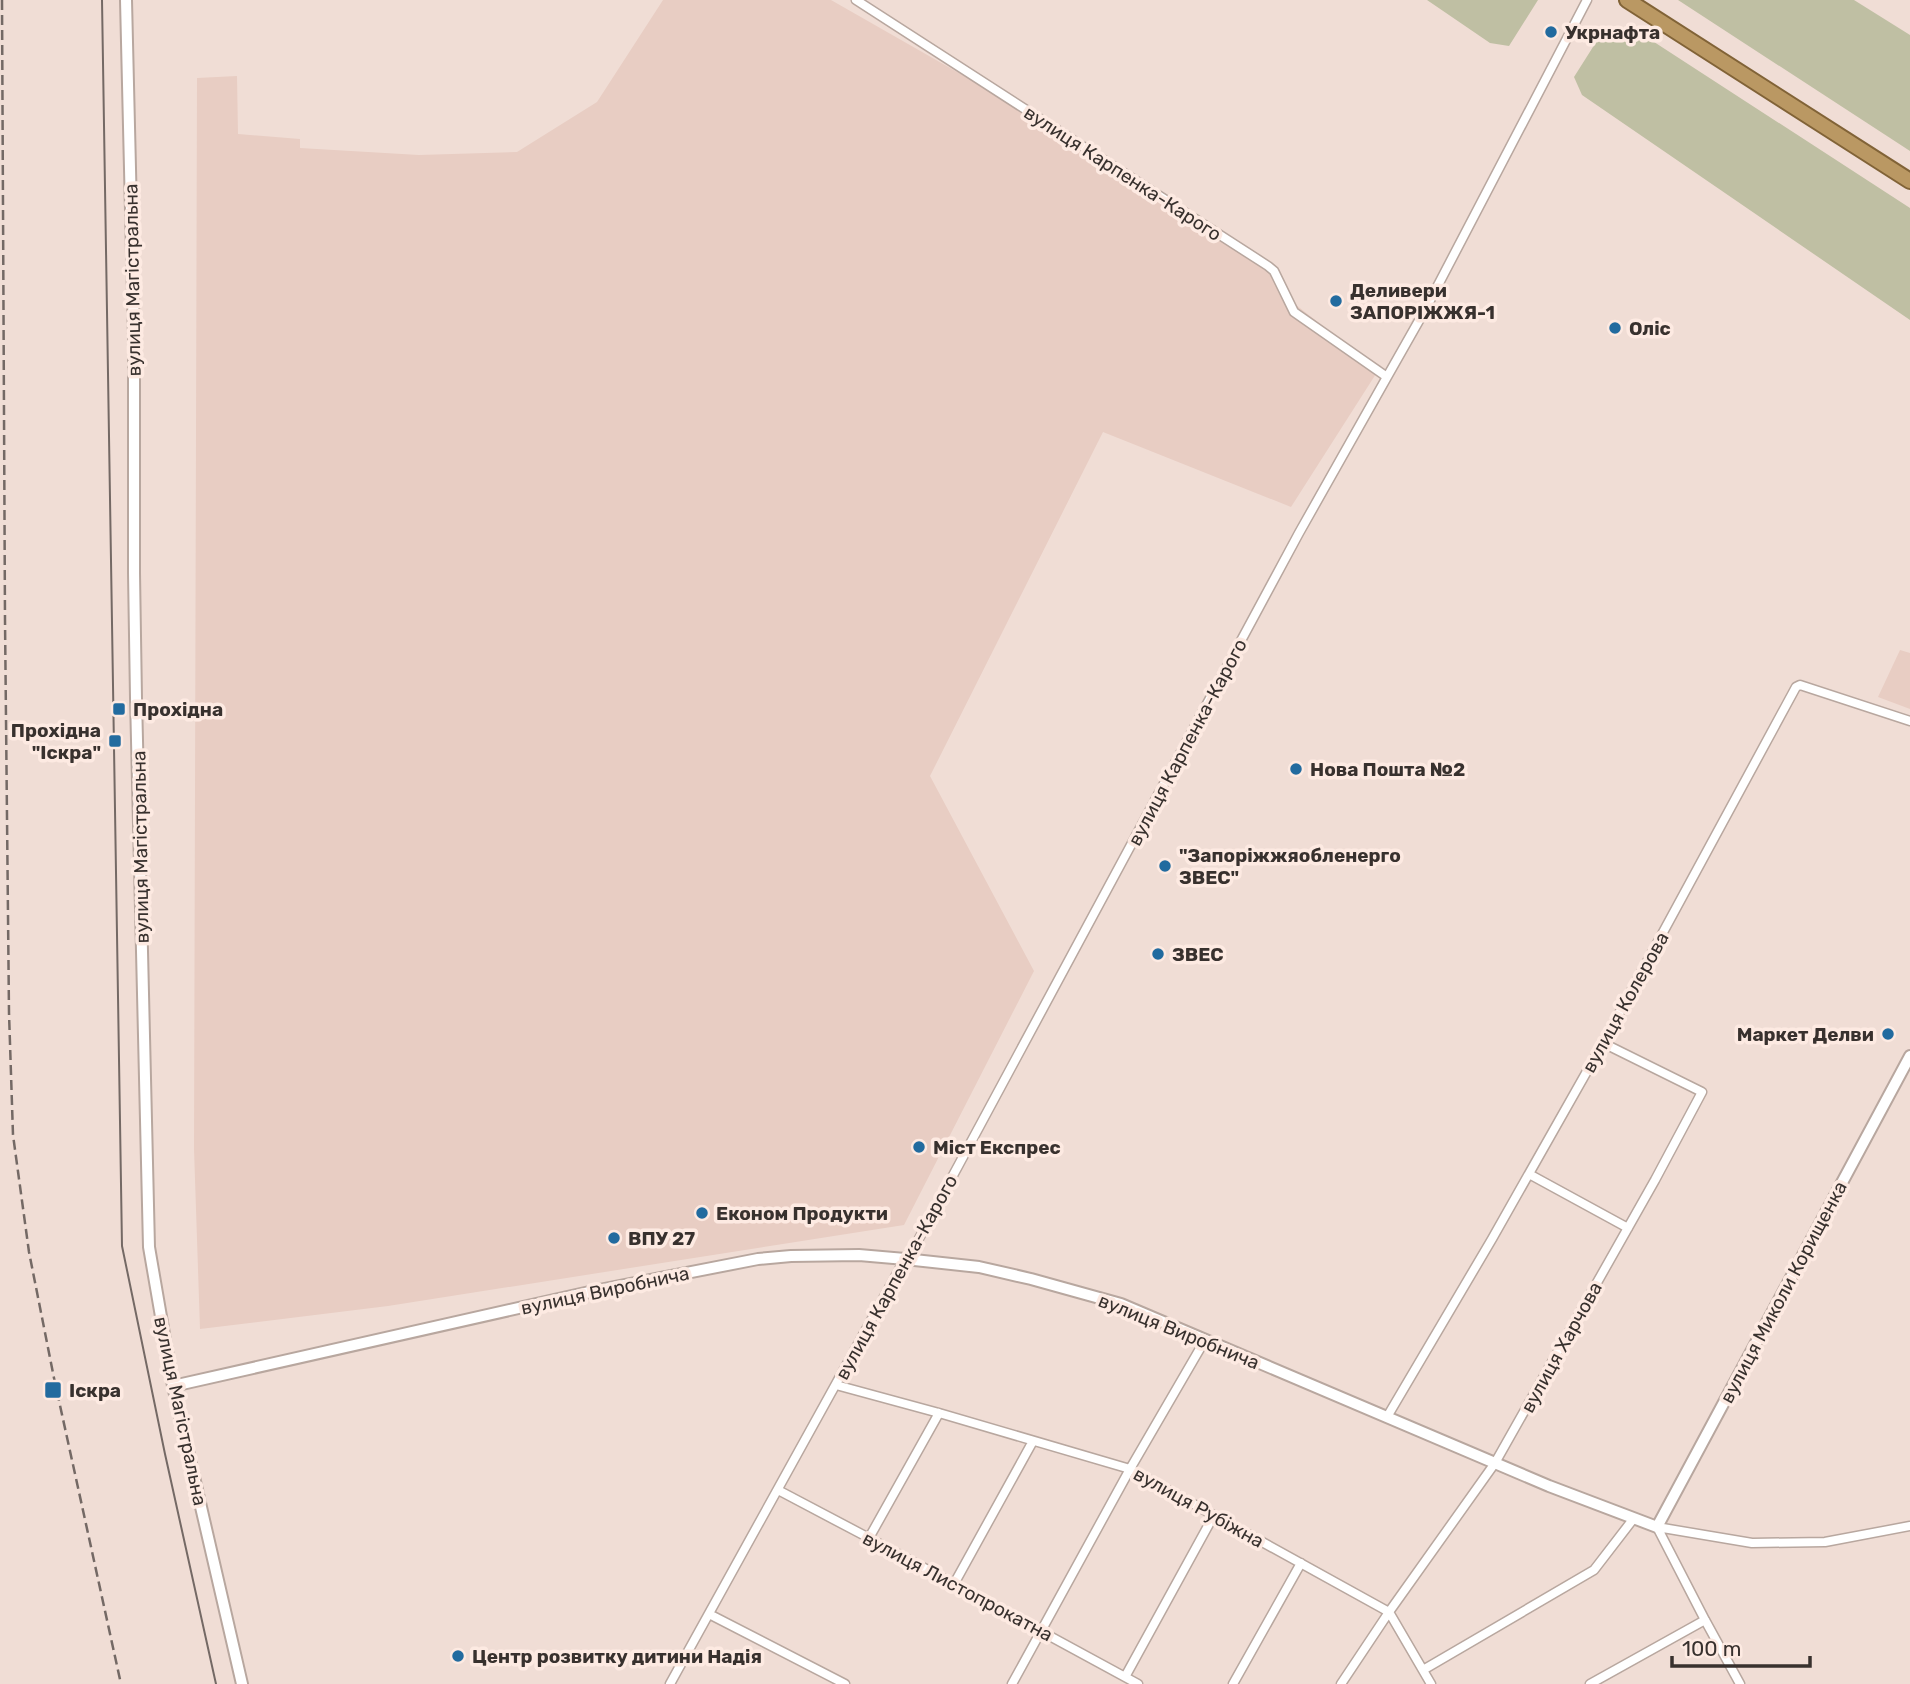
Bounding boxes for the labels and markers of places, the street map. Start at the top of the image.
place label: Укрнафта [1565,21,1660,44]
marker: Укрнафта [1543,24,1559,40]
place label: Деливери ЗАПОРІЖЖЯ-1 [1350,279,1495,324]
marker: Деливери ЗАПОРІЖЖЯ-1 [1328,293,1344,309]
place label: Оліс [1629,317,1671,340]
marker: Оліс [1607,320,1623,336]
place label: Прохідна [133,698,223,721]
marker: Прохідна [111,701,127,717]
place label: Прохідна "Іскра" [11,719,101,764]
marker: Прохідна "Іскра" [107,733,123,749]
place label: Нова Пошта №2 [1310,758,1465,781]
marker: Нова Пошта №2 [1288,761,1304,777]
place label: "Запоріжжяобленерго ЗВЕС" [1179,844,1401,889]
marker: "Запоріжжяобленерго ЗВЕС" [1157,858,1173,874]
place label: ЗВЕС [1172,943,1224,966]
marker: ЗВЕС [1150,946,1166,962]
place label: Маркет Делви [1737,1023,1874,1046]
marker: Маркет Делви [1880,1026,1896,1042]
place label: Мiст Експрес [933,1136,1061,1159]
marker: Мiст Експрес [911,1139,927,1155]
place label: Економ Продукти [716,1202,888,1225]
marker: Економ Продукти [694,1205,710,1221]
place label: ВПУ 27 [628,1227,695,1250]
marker: ВПУ 27 [606,1230,622,1246]
place label: Іскра [69,1379,121,1402]
marker: Іскра [43,1380,63,1400]
place label: Центр розвитку дитини Надія [472,1645,762,1668]
marker: Центр розвитку дитини Надія [450,1648,466,1664]

